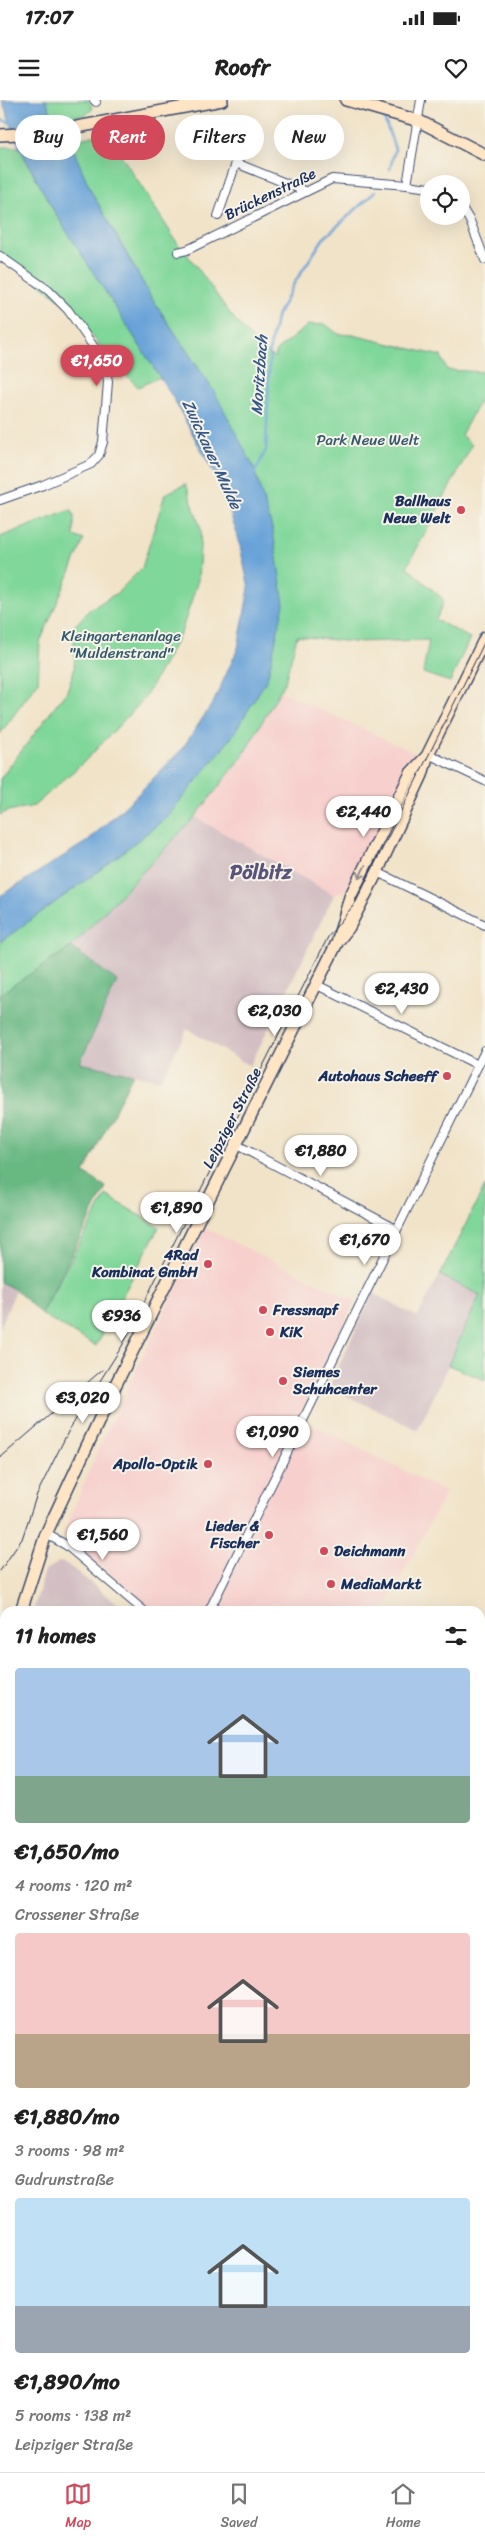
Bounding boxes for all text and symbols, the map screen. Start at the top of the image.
text: 17:07 [25,1,73,34]
text: Roofr [215,48,270,87]
icon: menu [15,54,43,82]
icon: heart [442,54,470,82]
chip: Buy [15,115,81,160]
chip: Rent [91,115,165,160]
chip: Filters [175,115,264,160]
chip: New [274,115,344,160]
street label: Brückenstraße [220,161,320,227]
map controls [420,175,470,225]
button: locate [420,175,470,225]
water label: Moritzbach [242,333,276,416]
pin: €1,650 [56,344,138,387]
text: €1,650 [72,346,122,375]
water label: Zwickauer Mulde [174,394,251,516]
park label: Park Neue Welt [316,427,420,453]
place label: Ballhaus Neue Welt [382,488,452,531]
marker: Ballhaus Neue Welt [455,504,467,516]
park label: Kleingartenanlage "Muldenstrand" [61,623,181,666]
pin: €2,440 [323,796,405,838]
text: €2,440 [337,797,391,826]
district label: Pölbitz [230,855,293,890]
one-way arrow [357,864,366,879]
pin: €2,430 [361,972,443,1015]
text: €2,430 [375,974,429,1003]
pin: €2,030 [234,994,316,1037]
text: €2,030 [248,996,302,1025]
street label: Leipziger Straße [195,1063,269,1173]
place label: Autohaus Scheeff [317,1063,440,1089]
marker: Autohaus Scheeff [441,1070,453,1082]
pin: €1,880 [280,1134,362,1177]
text: €1,880 [295,1136,347,1165]
pin: €1,890 [136,1192,218,1234]
text: €1,890 [151,1193,203,1222]
pin: €1,670 [324,1224,406,1266]
text: €1,670 [340,1225,390,1254]
place label: 4Rad Kombinat GmbH [91,1242,200,1285]
marker: 4Rad Kombinat GmbH [202,1258,214,1270]
place label: Fressnapf [272,1297,340,1323]
pin: €936 [92,1300,152,1342]
text: €936 [103,1301,141,1330]
marker: Fressnapf [257,1304,269,1316]
place label: KiK [279,1319,303,1345]
marker: KiK [264,1326,276,1338]
place label: Siemes Schuhcenter [292,1359,378,1402]
marker: Siemes Schuhcenter [277,1375,289,1387]
pin: €3,020 [42,1382,124,1424]
text: €3,020 [56,1383,110,1412]
pin: €1,090 [232,1416,314,1458]
text: €1,090 [247,1417,299,1446]
place label: Apollo-Optik [112,1451,198,1477]
marker: Apollo-Optik [202,1458,214,1470]
place label: Lieder & Fischer [206,1513,261,1556]
pin: €1,560 [62,1518,144,1561]
text: €1,560 [78,1520,128,1549]
marker: Lieder & Fischer [263,1529,275,1541]
place label: Deichmann [334,1538,406,1564]
marker: Deichmann [318,1545,330,1557]
place label: MediaMarkt [340,1571,422,1597]
marker: MediaMarkt [325,1578,337,1590]
text: 11 homes [15,1617,96,1655]
icon: filters [442,1622,470,1650]
icon: home [198,1701,288,1791]
text: €1,650/mo [15,1833,119,1871]
text: 4 rooms · 120 m² [15,1871,132,1900]
text: Crossener Straße [15,1900,139,1929]
icon: home [198,1966,288,2056]
text: €1,880/mo [15,2098,119,2136]
text: 3 rooms · 98 m² [15,2136,124,2165]
text: Gudrunstraße [15,2165,114,2194]
icon: home [198,2231,288,2321]
text: €1,890/mo [15,2363,120,2401]
text: 5 rooms · 138 m² [15,2401,131,2430]
text: Leipziger Straße [15,2430,133,2459]
tab: Map [64,2480,92,2535]
tab: Saved [221,2480,257,2535]
tab: Home [386,2480,421,2535]

